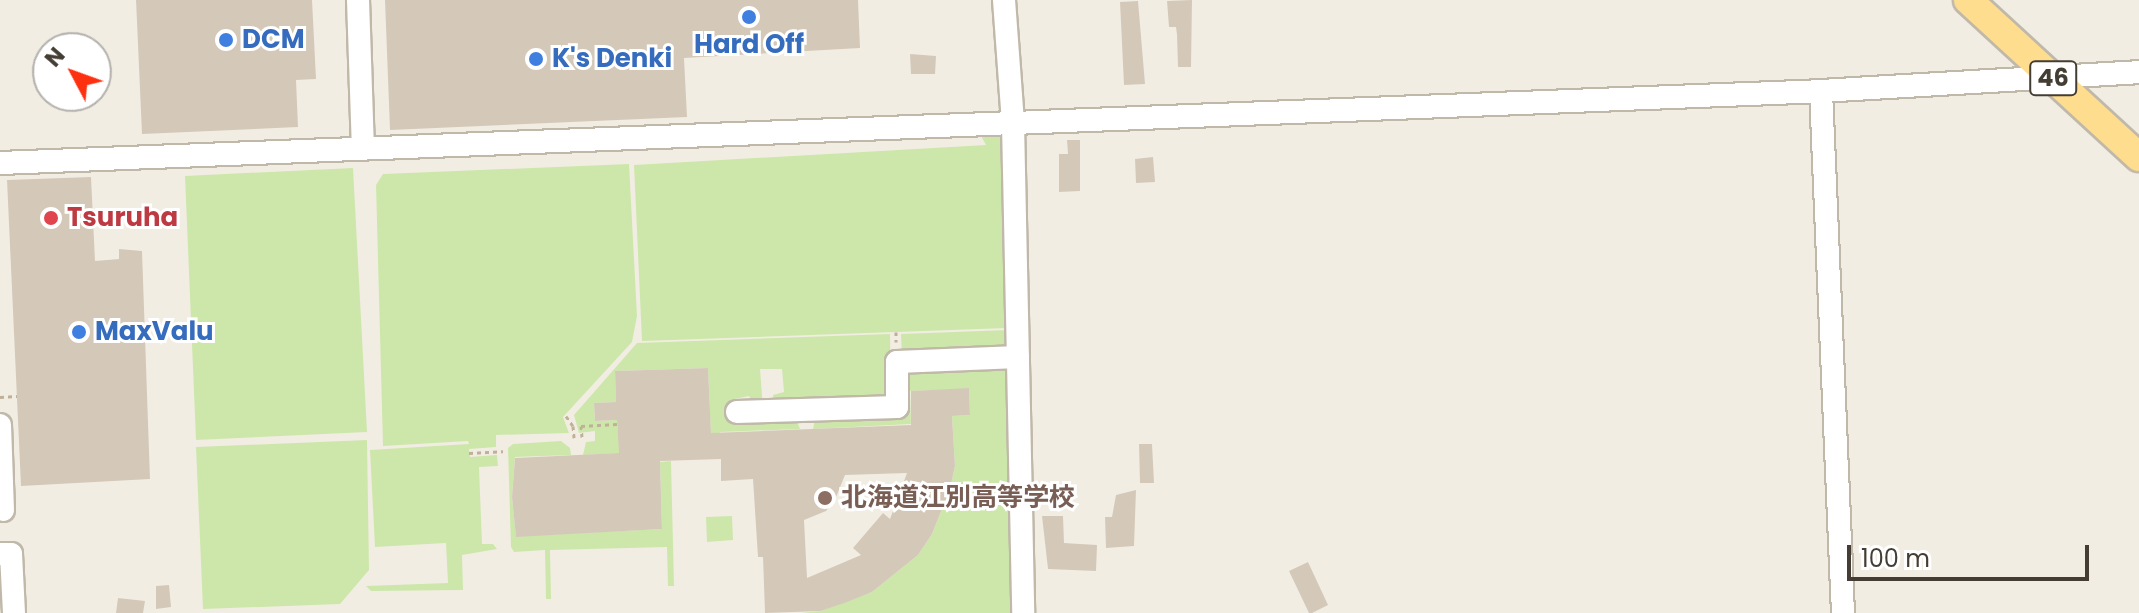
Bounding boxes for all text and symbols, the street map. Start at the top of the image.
marker: Hard Off [740,8,758,26]
place label: DCM [242,24,305,56]
place label: Hard Off [694,29,804,61]
marker: DCM [217,31,235,49]
north arrow [32,32,112,112]
text: N [38,41,72,74]
place label: K's Denki [552,43,672,75]
marker: K's Denki [527,50,545,68]
road number: 46 [2029,58,2077,98]
place label: Tsuruha [67,202,178,234]
marker: Tsuruha [42,209,60,227]
place label: MaxValu [95,316,214,348]
marker: MaxValu [70,323,88,341]
place label: 北海道江別高等学校 [841,482,1075,514]
marker: 北海道江別高等学校 [816,489,834,507]
scale bar [1851,529,2093,579]
text: 100 m [1861,542,1930,575]

